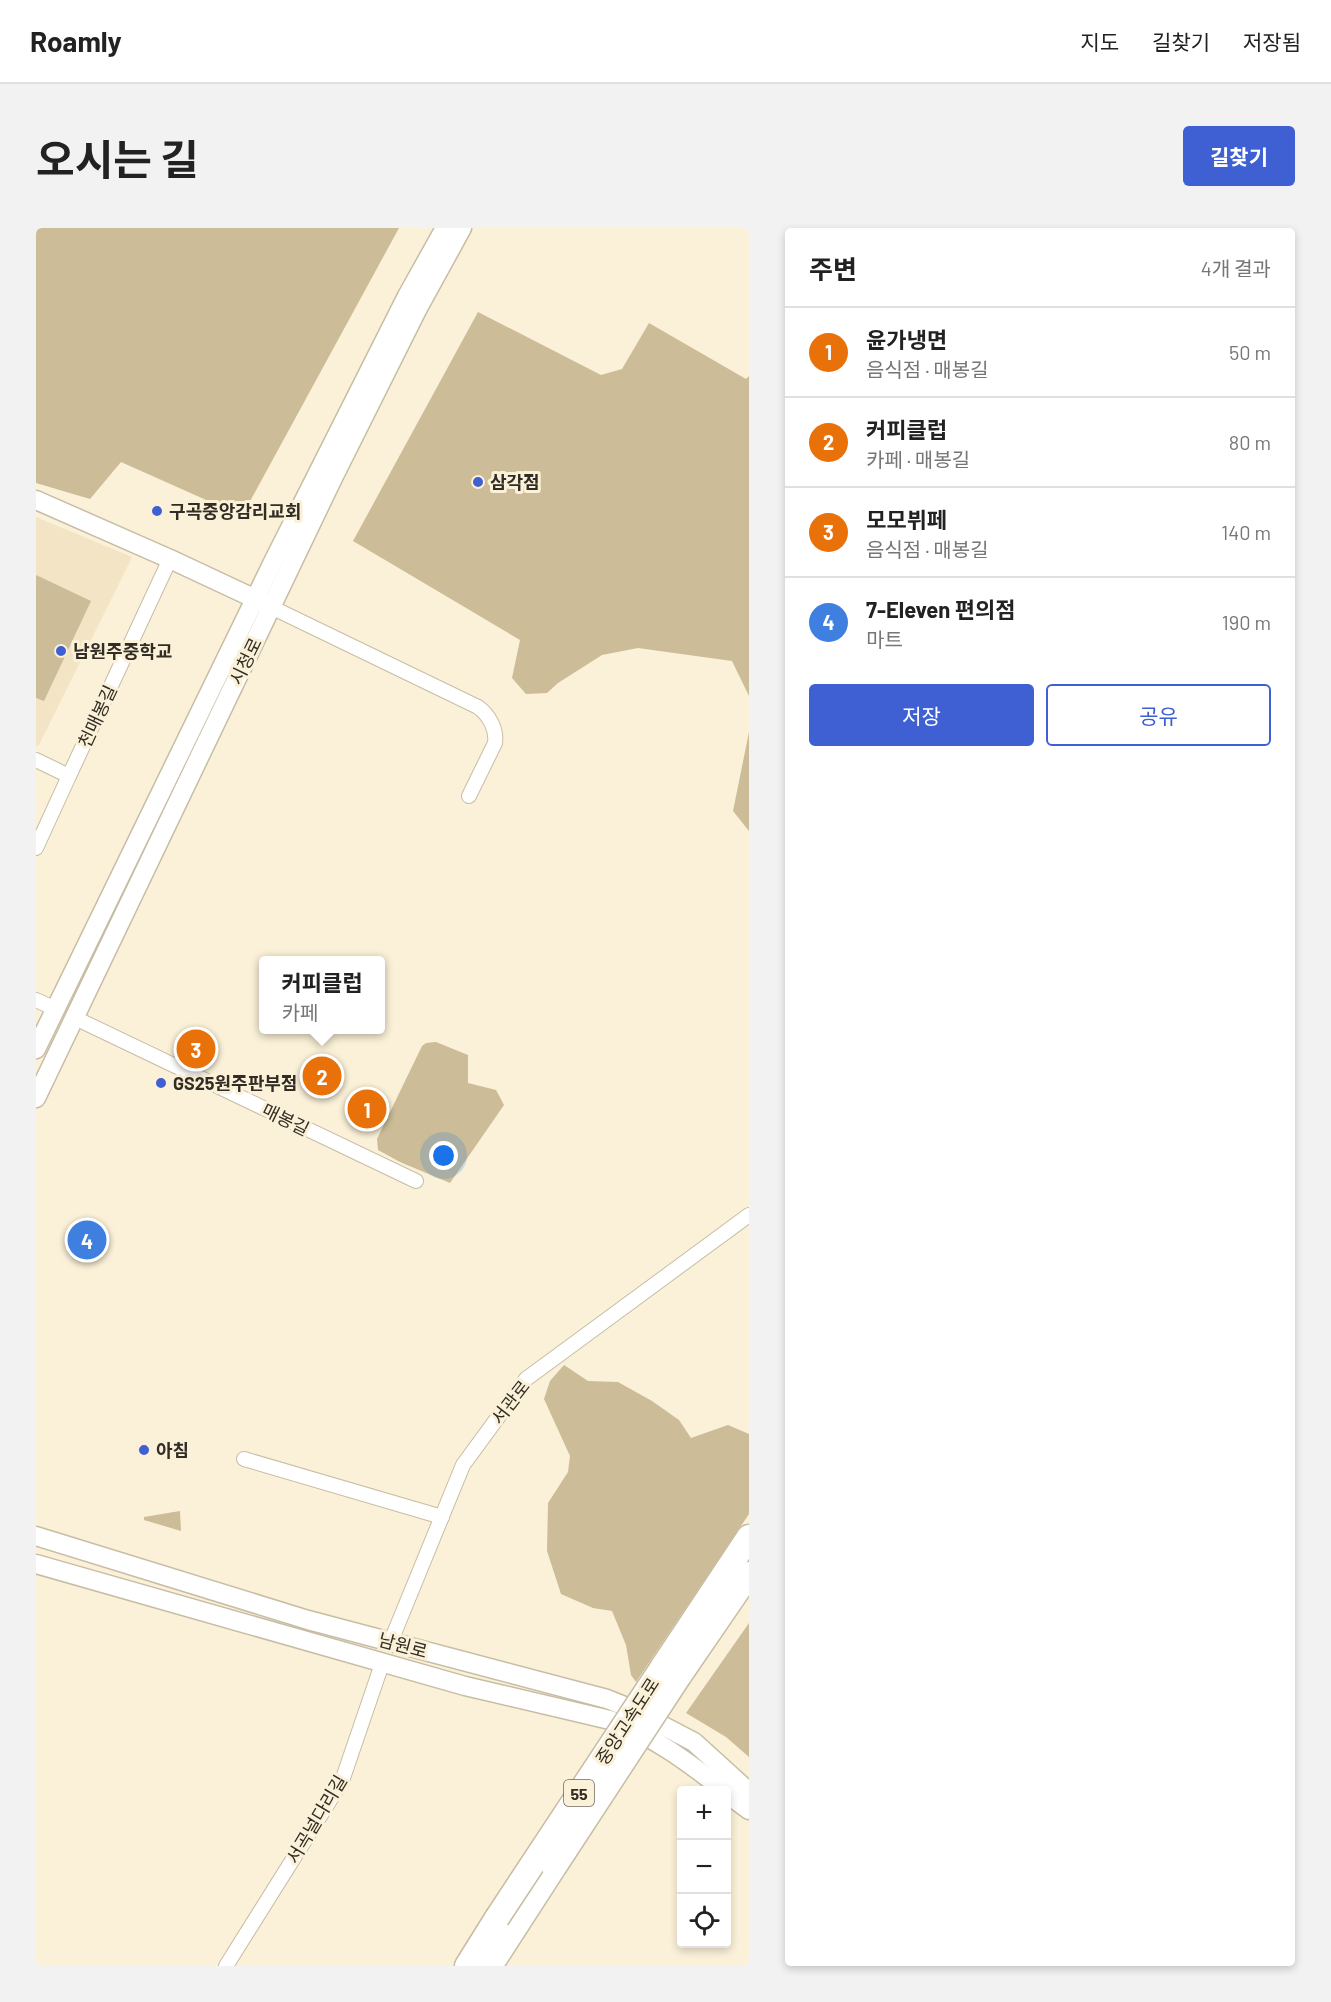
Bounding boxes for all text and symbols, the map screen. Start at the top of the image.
text: Roamly [30,24,122,58]
text: 지도 [1080,29,1119,54]
text: 길찾기 [1152,29,1210,54]
text: 저장됨 [1243,29,1301,54]
button: 길찾기 [1183,126,1295,186]
text: 오시는 길 [36,133,199,183]
text: 주변 [809,253,857,284]
text: 4개 결과 [1201,256,1271,280]
text: 윤가냉면 [866,326,947,352]
text: 1 [825,340,832,364]
text: 50 m [1229,340,1271,364]
text: 음식점 · 매봉길 [866,357,989,381]
text: 커피클럽 [866,416,947,442]
text: 2 [823,430,834,454]
text: 80 m [1229,430,1271,454]
text: 카페 · 매봉길 [866,447,970,471]
place label: 삼각점 [490,471,540,493]
marker: 삼각점 [471,475,485,489]
place label: 구곡중앙감리교회 [169,500,301,522]
marker: 구곡중앙감리교회 [150,504,164,518]
text: 모모뷔페 [866,506,947,532]
text: 3 [823,520,834,544]
text: 140 m [1221,520,1271,544]
text: 음식점 · 매봉길 [866,537,989,561]
text: 7-Eleven 편의점 [866,596,1015,622]
text: 4 [822,610,835,634]
text: 190 m [1222,610,1271,634]
text: 마트 [866,627,903,651]
street label: 시청로 [224,634,266,688]
place label: 남원주중학교 [73,640,172,662]
marker: 남원주중학교 [54,644,68,658]
street label: 천매봉길 [73,681,121,751]
button: 저장 [809,684,1034,746]
button: 공유 [1046,684,1271,746]
popup [259,956,385,1034]
text: 커피클럽 [282,969,362,995]
text: 카페 [282,1000,318,1024]
pin: 3 [176,1026,216,1072]
pin: 2 [302,1054,342,1098]
place label: GS25원주판부점 [173,1072,297,1094]
marker: GS25원주판부점 [154,1076,168,1090]
pin: 1 [348,1086,386,1132]
street label: 매봉길 [259,1098,313,1140]
your location [429,1141,458,1170]
pin: 4 [68,1218,106,1262]
street label: 서관로 [486,1376,534,1428]
place label: 아침 [156,1439,189,1461]
marker: 아침 [137,1443,151,1457]
street label: 남원로 [376,1628,430,1662]
street label: 중앙고속도로 [591,1673,663,1769]
street label: 서곡널다리길 [281,1771,351,1867]
road number: 55 [564,1780,594,1806]
map controls [677,1786,731,1948]
button: + [677,1786,731,1840]
button: − [677,1840,731,1894]
button: locate [677,1894,731,1948]

